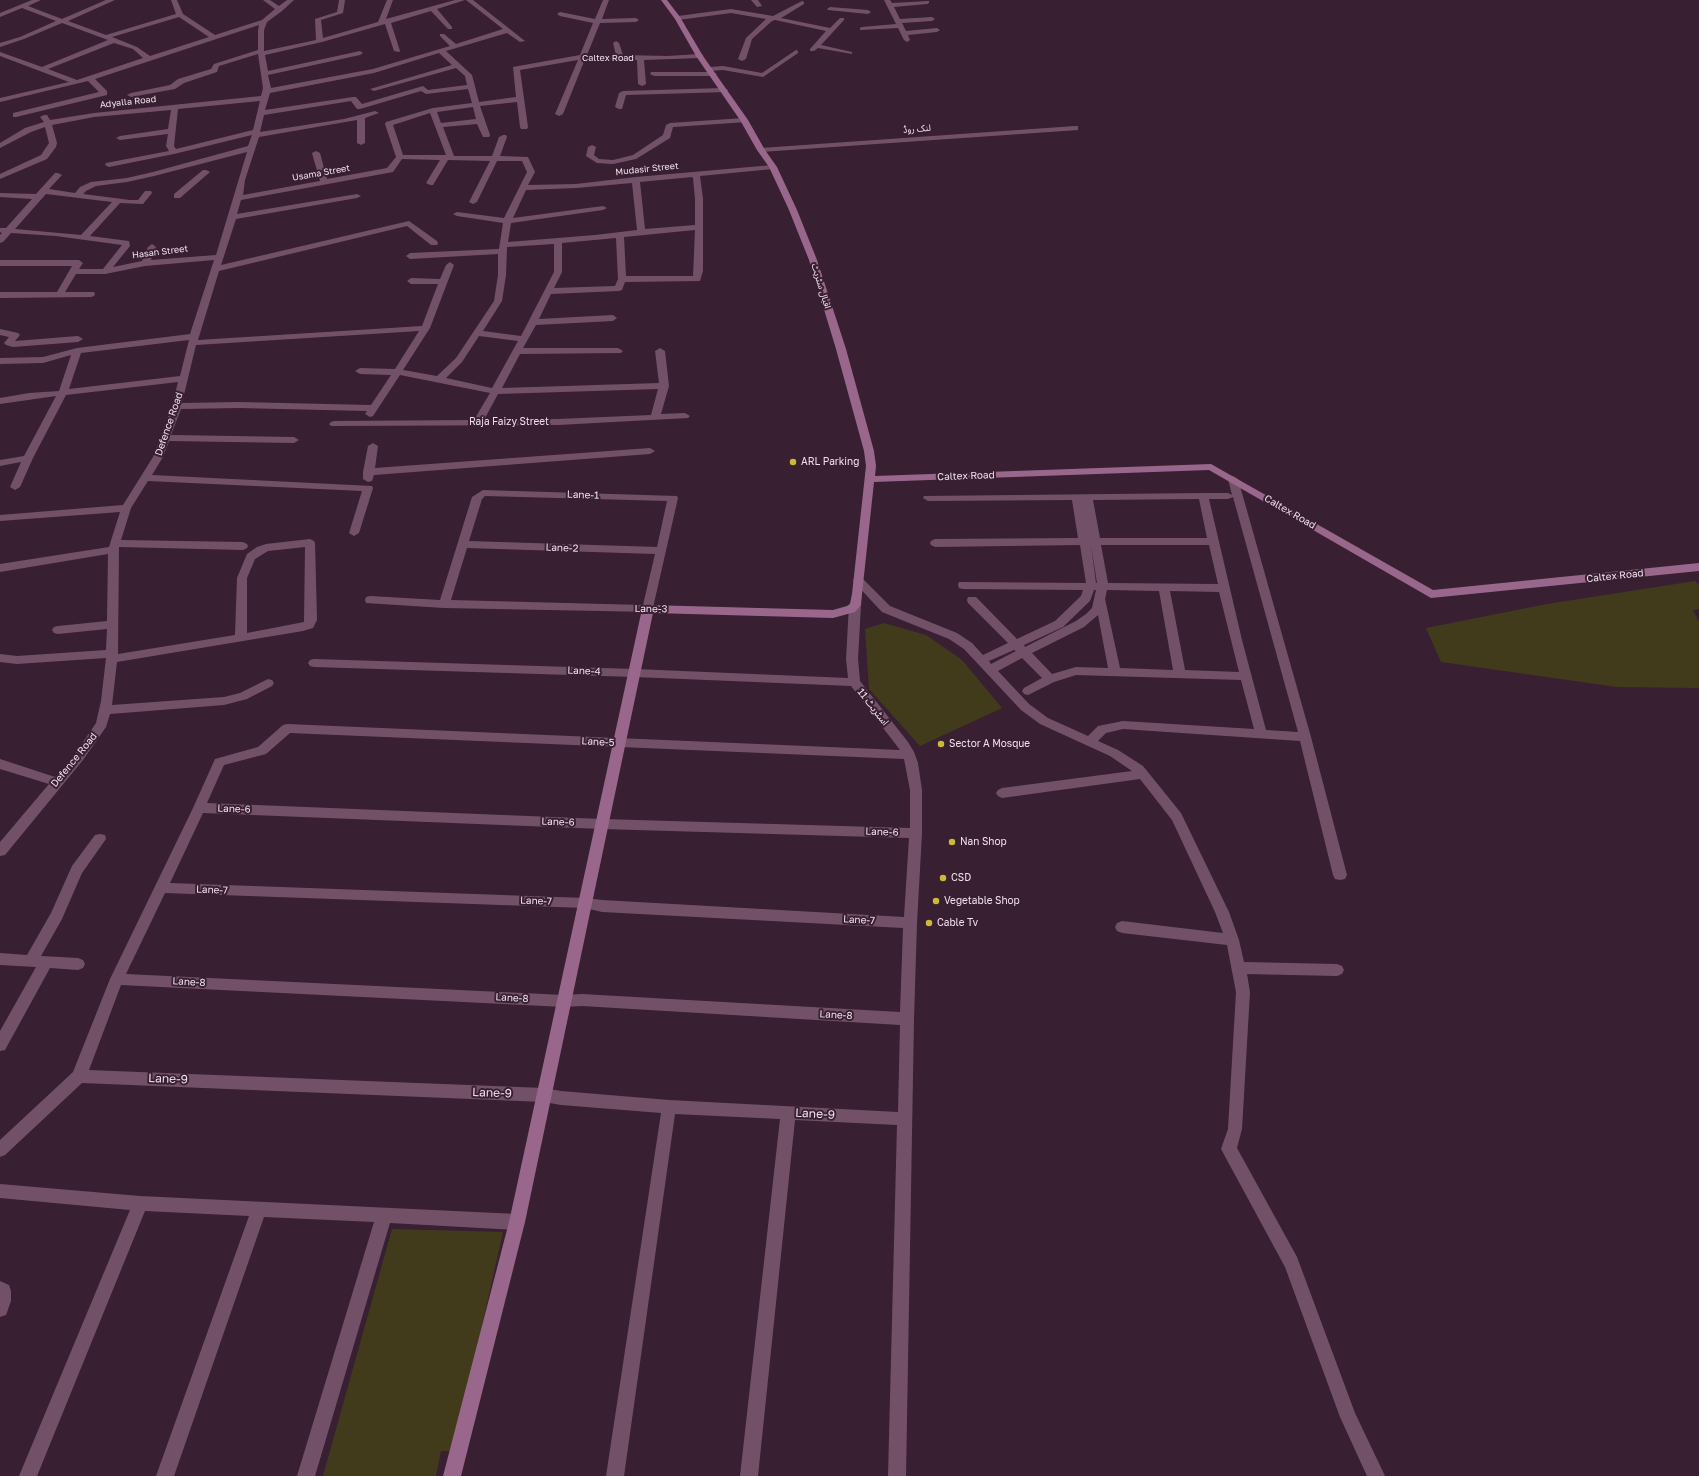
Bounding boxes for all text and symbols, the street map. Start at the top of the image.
street label: Caltex Road [582,53,634,63]
street label: Adyalla Road [99,94,157,110]
street label: لنک روڈ [903,123,931,135]
street label: Mudasir Street [615,160,679,178]
street label: Usama Street [291,163,351,183]
street label: Hasan Street [131,243,189,261]
street label: اقبال سٹریٹ [809,262,833,310]
street label: Defence Road [153,391,185,457]
street label: Raja Faizy Street [469,416,549,428]
place label: ARL Parking [801,456,859,468]
marker: ARL Parking [788,457,798,467]
street label: Caltex Road [937,469,995,483]
street label: Lane-1 [567,488,599,502]
street label: Caltex Road [1262,492,1318,532]
street label: Lane-2 [545,541,579,555]
street label: Caltex Road [1586,567,1644,585]
street label: Lane-3 [634,603,668,615]
street label: Lane-4 [567,664,601,678]
street label: اسٹریٹ 11 [855,686,891,728]
street label: Defence Road [48,730,100,790]
street label: Lane-5 [581,735,615,749]
place label: Sector A Mosque [949,738,1030,750]
marker: Sector A Mosque [936,739,946,749]
street label: Lane-6 [217,802,251,816]
street label: Lane-6 [541,815,575,829]
street label: Lane-6 [865,825,899,839]
place label: Nan Shop [960,836,1007,848]
marker: Nan Shop [947,837,957,847]
place label: CSD [951,872,971,884]
marker: CSD [938,873,948,883]
street label: Lane-7 [196,883,228,897]
street label: Lane-7 [520,894,552,908]
place label: Vegetable Shop [944,895,1020,907]
marker: Vegetable Shop [931,896,941,906]
street label: Lane-7 [843,913,875,927]
place label: Cable Tv [937,917,978,929]
marker: Cable Tv [924,918,934,928]
street label: Lane-8 [172,975,206,989]
street label: Lane-8 [495,991,529,1005]
street label: Lane-8 [819,1008,853,1022]
street label: Lane-9 [148,1071,188,1087]
street label: Lane-9 [472,1085,512,1101]
street label: Lane-9 [795,1106,835,1122]

